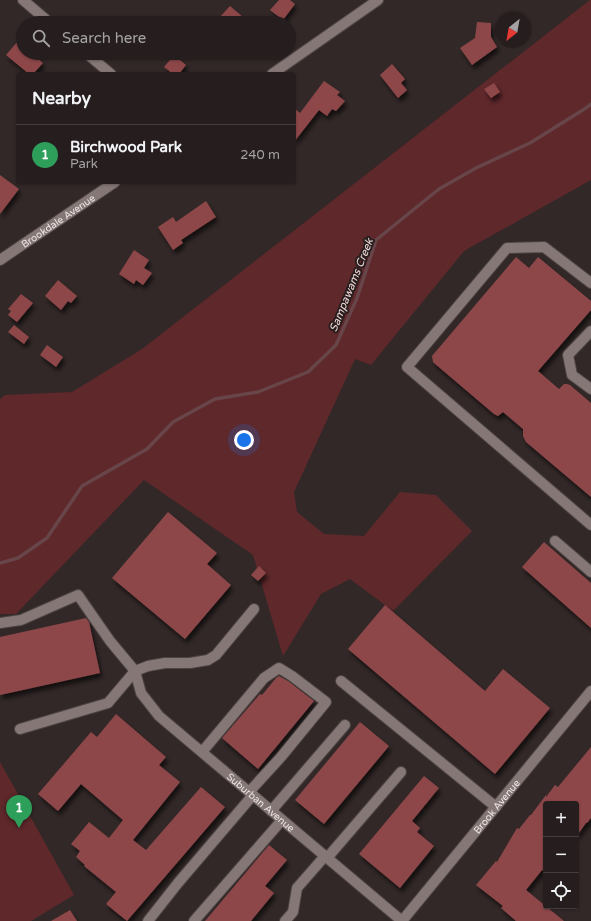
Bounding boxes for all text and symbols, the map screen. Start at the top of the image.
north arrow [495,12,531,48]
search box [16,16,296,60]
icon: search [30,27,52,49]
text: Search here [62,29,146,47]
text: Nearby [32,88,91,109]
text: Birchwood Park [70,138,182,156]
text: 1 [41,147,49,163]
text: 240 m [240,147,280,163]
text: Park [70,156,98,172]
street label: Brookdale Avenue [19,192,98,251]
water label: Sampawams Creek [327,236,376,334]
your location [234,430,254,450]
street label: Suburban Avenue [224,771,297,835]
street label: Brook Avenue [471,777,523,836]
pin: 1 [6,795,32,828]
map controls [543,801,579,909]
button: + [543,801,579,837]
button: − [543,837,579,873]
button: locate [543,873,579,909]

